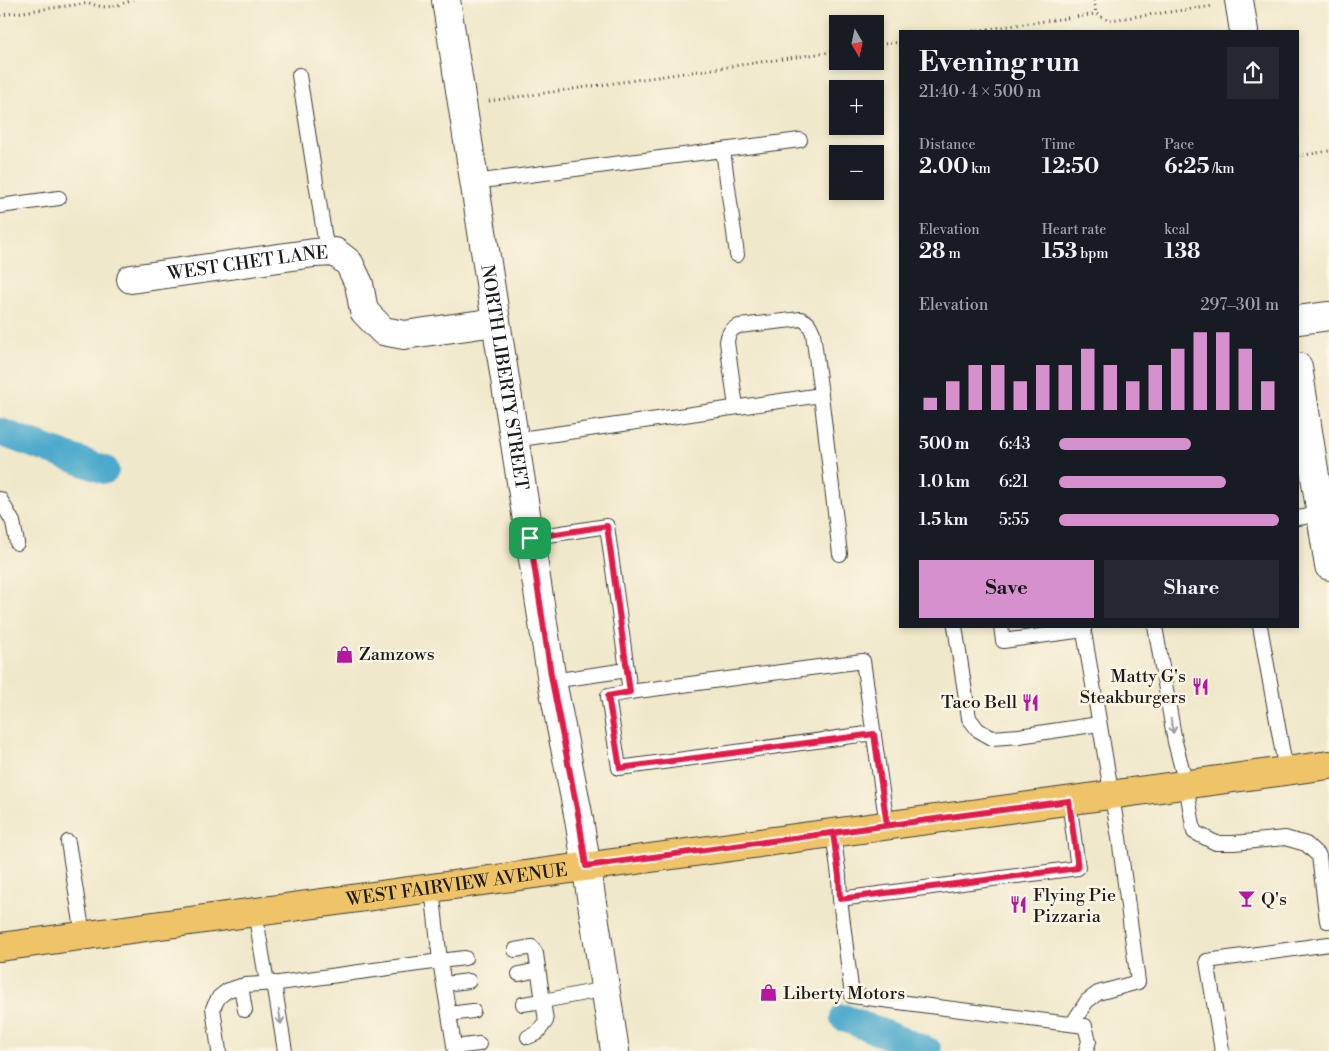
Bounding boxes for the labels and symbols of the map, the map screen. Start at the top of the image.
north arrow [829,15,884,70]
street label: WEST CHET LANE [165,241,329,285]
street label: NORTH LIBERTY STREET [476,263,534,492]
pin [509,517,551,559]
place label: Zamzows [359,643,435,666]
shop icon: Zamzows [335,644,355,664]
place label: Matty G's Steakburgers [1080,665,1186,709]
restaurant icon: Matty G's Steakburgers [1190,676,1210,696]
place label: Taco Bell [941,691,1018,714]
restaurant icon: Taco Bell [1021,692,1041,712]
one-way arrow [1168,718,1178,734]
street label: WEST FAIRVIEW AVENUE [344,858,569,911]
place label: Flying Pie Pizzaria [1033,884,1116,928]
place label: Q's [1261,888,1287,911]
bar icon: Q's [1237,889,1257,909]
restaurant icon: Flying Pie Pizzaria [1009,895,1029,915]
place label: Liberty Motors [783,982,905,1005]
shop icon: Liberty Motors [759,983,779,1003]
one-way arrow [275,1009,285,1025]

